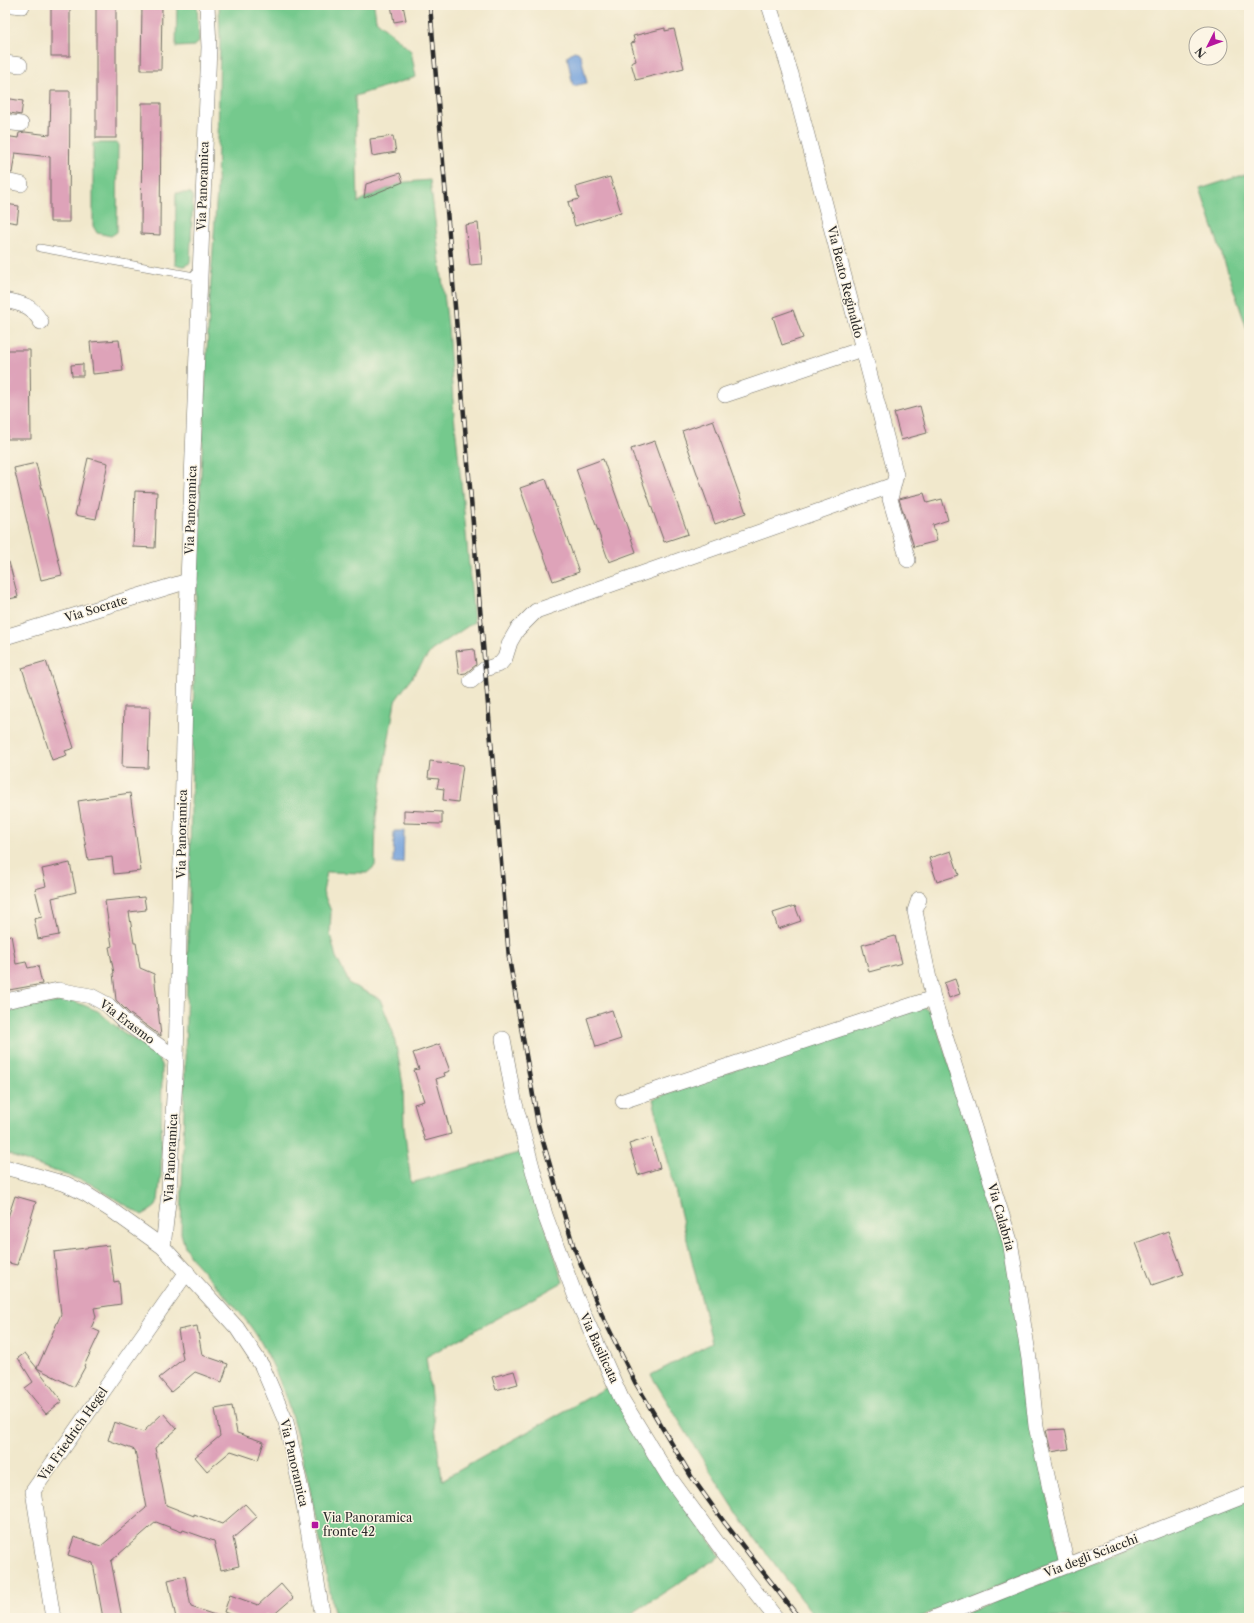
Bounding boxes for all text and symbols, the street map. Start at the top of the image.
north arrow [1188,26,1228,66]
text: N [1192,44,1209,61]
street label: Via Panoramica [193,140,212,232]
street label: Via Beato Reginaldo [824,223,867,340]
street label: Via Panoramica [181,464,200,556]
street label: Via Socrate [62,592,129,625]
street label: Via Panoramica [173,788,190,880]
street label: Via Erasmo [96,995,158,1047]
street label: Via Panoramica [161,1112,180,1204]
street label: Via Calabria [984,1180,1018,1253]
street label: Via Basilicata [576,1309,623,1386]
street label: Via Friedrich Hegel [34,1384,111,1484]
street label: Via Panoramica [277,1417,312,1509]
place label: Via Panoramica fronte 42 [322,1510,413,1539]
marker: Via Panoramica fronte 42 [310,1520,320,1530]
street label: Via degli Sciacchi [1041,1531,1140,1581]

